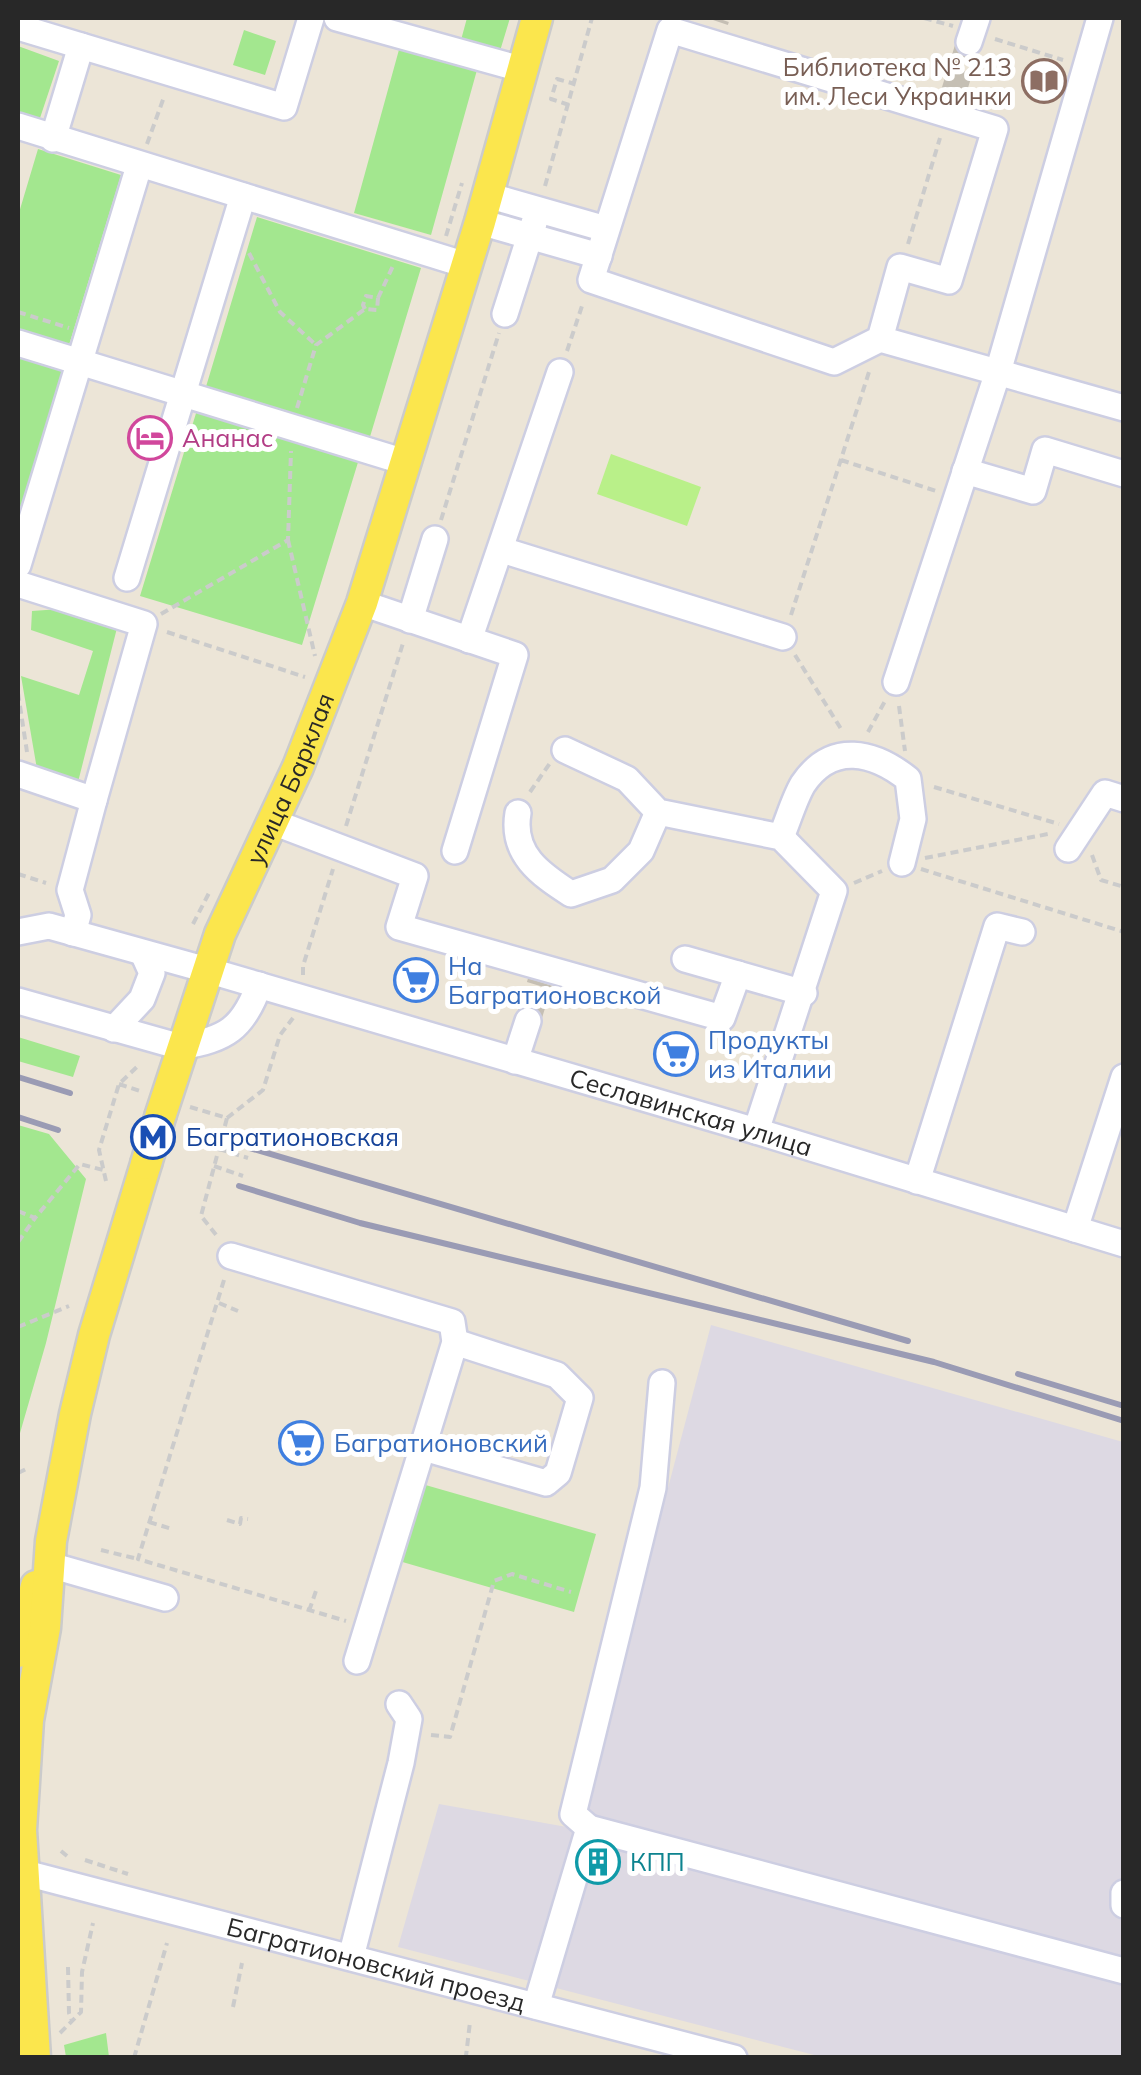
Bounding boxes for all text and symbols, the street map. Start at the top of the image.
place label: Библиотека № 213 им. Леси Украинки [783,51,1012,111]
library icon: Библиотека № 213 им. Леси Украинки [1021,58,1067,104]
hotel icon: Ананас [127,415,173,461]
place label: Ананас [182,422,273,453]
street label: улица Барклая [239,688,340,869]
place label: На Багратионовской [448,950,661,1010]
supermarket icon: На Багратионовской [393,957,439,1003]
place label: Продукты из Италии [708,1024,832,1084]
supermarket icon: Продукты из Италии [653,1031,699,1077]
street label: Сеславинская улица [566,1061,816,1162]
metro station icon: Багратионовская [130,1114,176,1160]
place label: Багратионовская [186,1121,399,1152]
supermarket icon: Багратионовский [278,1420,324,1466]
place label: Багратионовский [334,1427,548,1458]
building icon: КПП [575,1839,621,1885]
place label: КПП [630,1846,685,1877]
street label: Багратионовский проезд [224,1910,529,2018]

